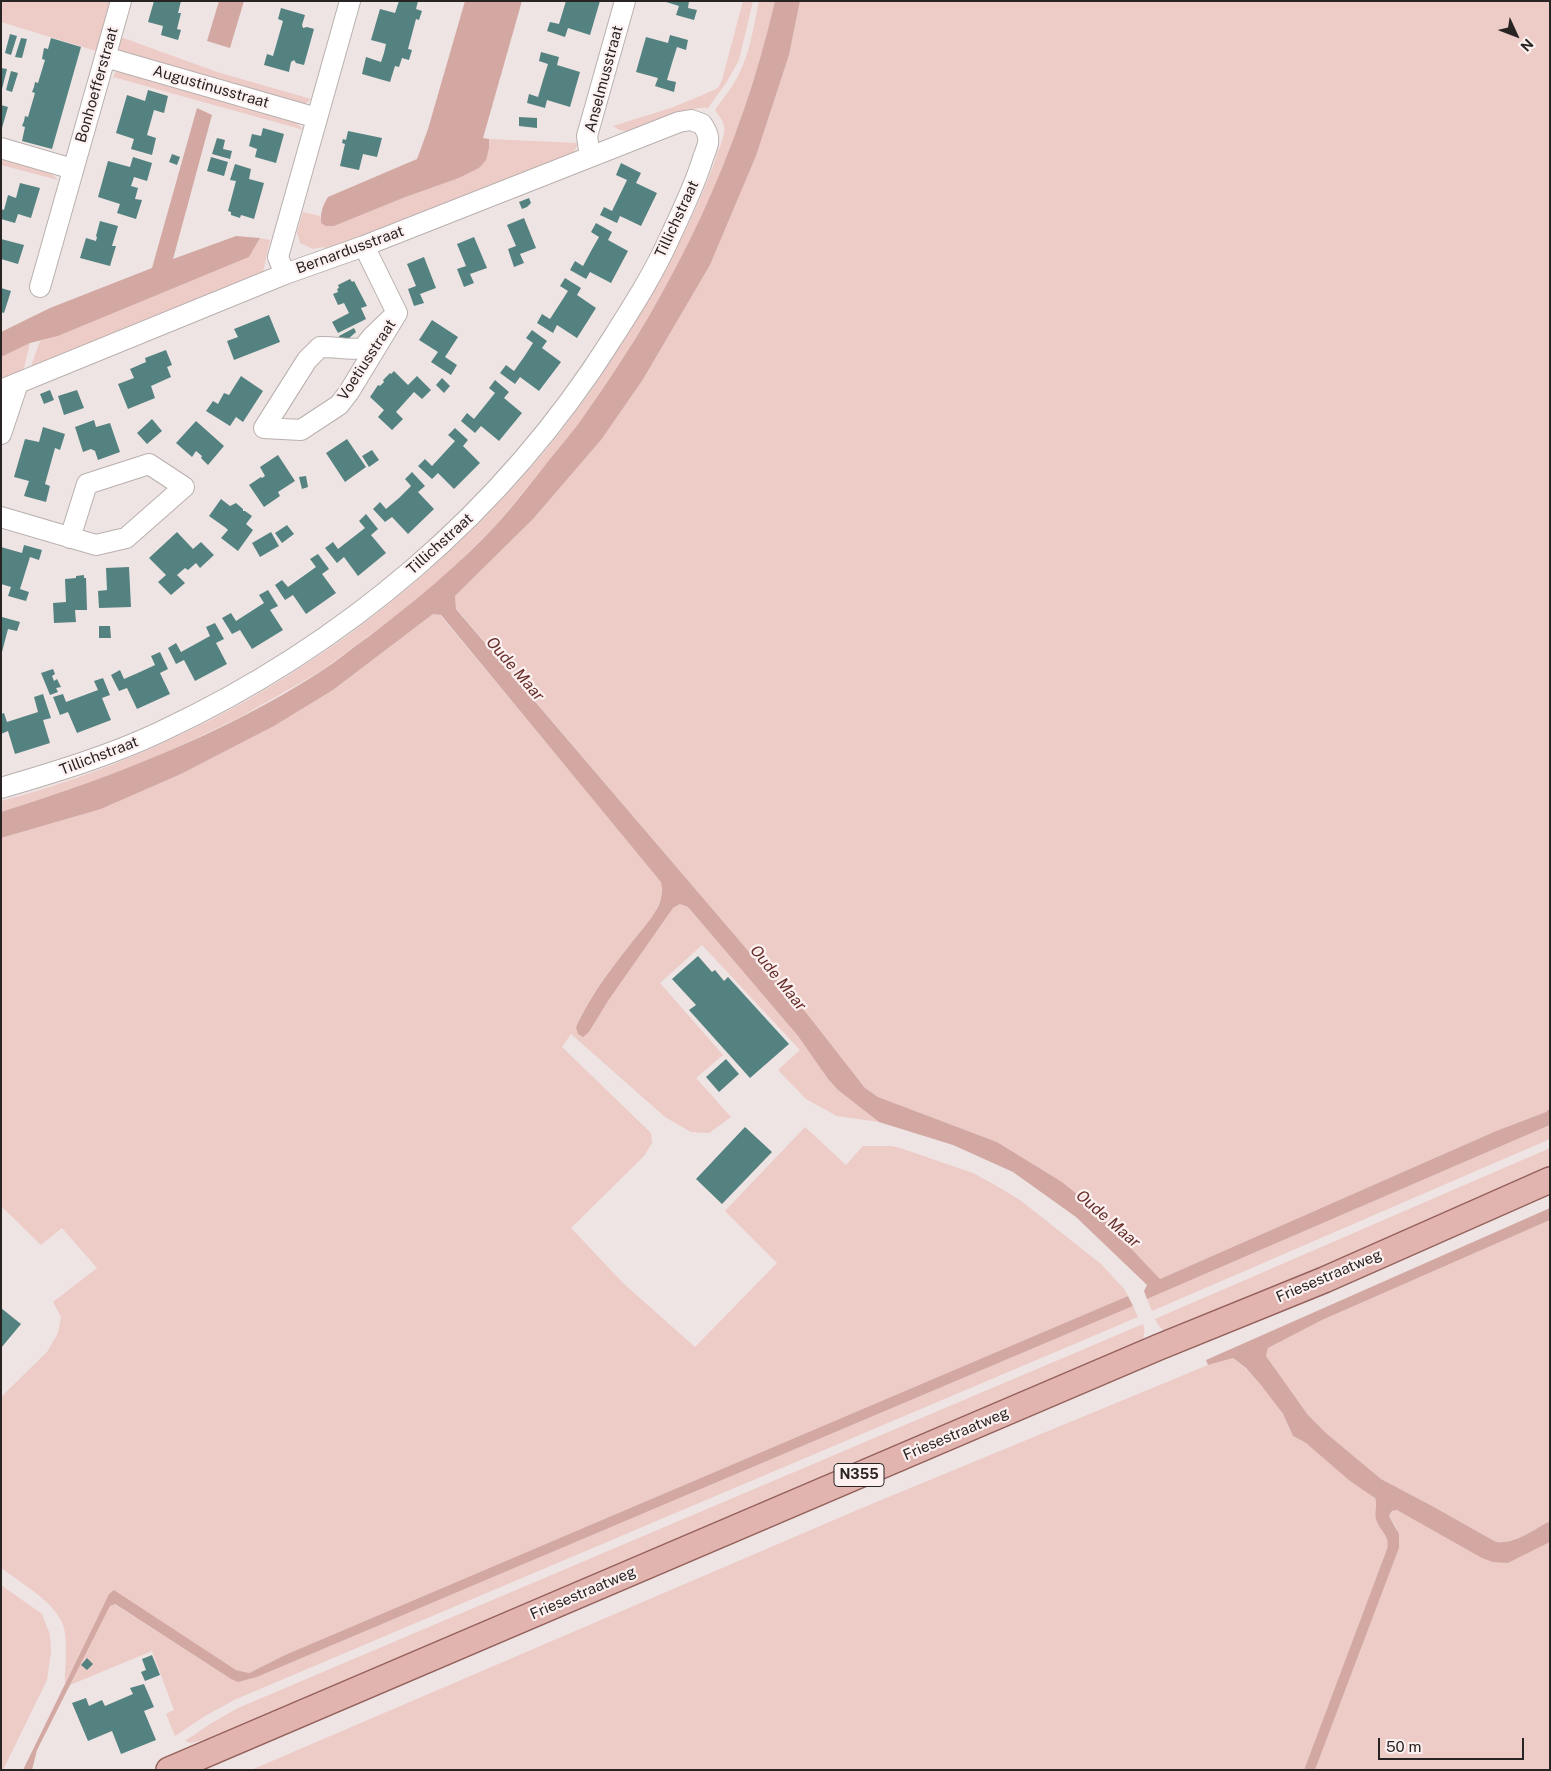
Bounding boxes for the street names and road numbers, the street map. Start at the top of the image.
street label: Anselmusstraat [581,24,627,134]
street label: Bonhoefferstraat [72,25,122,145]
street label: Augustinusstraat [151,62,271,112]
street label: Tillichstraat [651,178,703,260]
street label: Bernardusstraat [294,222,406,278]
street label: Voetiusstraat [334,316,400,404]
street label: Tillichstraat [403,510,477,578]
street label: Tillichstraat [57,733,141,779]
street label: Friesestraatweg [1273,1246,1385,1306]
street label: Friesestraatweg [900,1404,1012,1464]
road number: N355 [834,1464,884,1486]
street label: Friesestraatweg [527,1563,639,1623]

